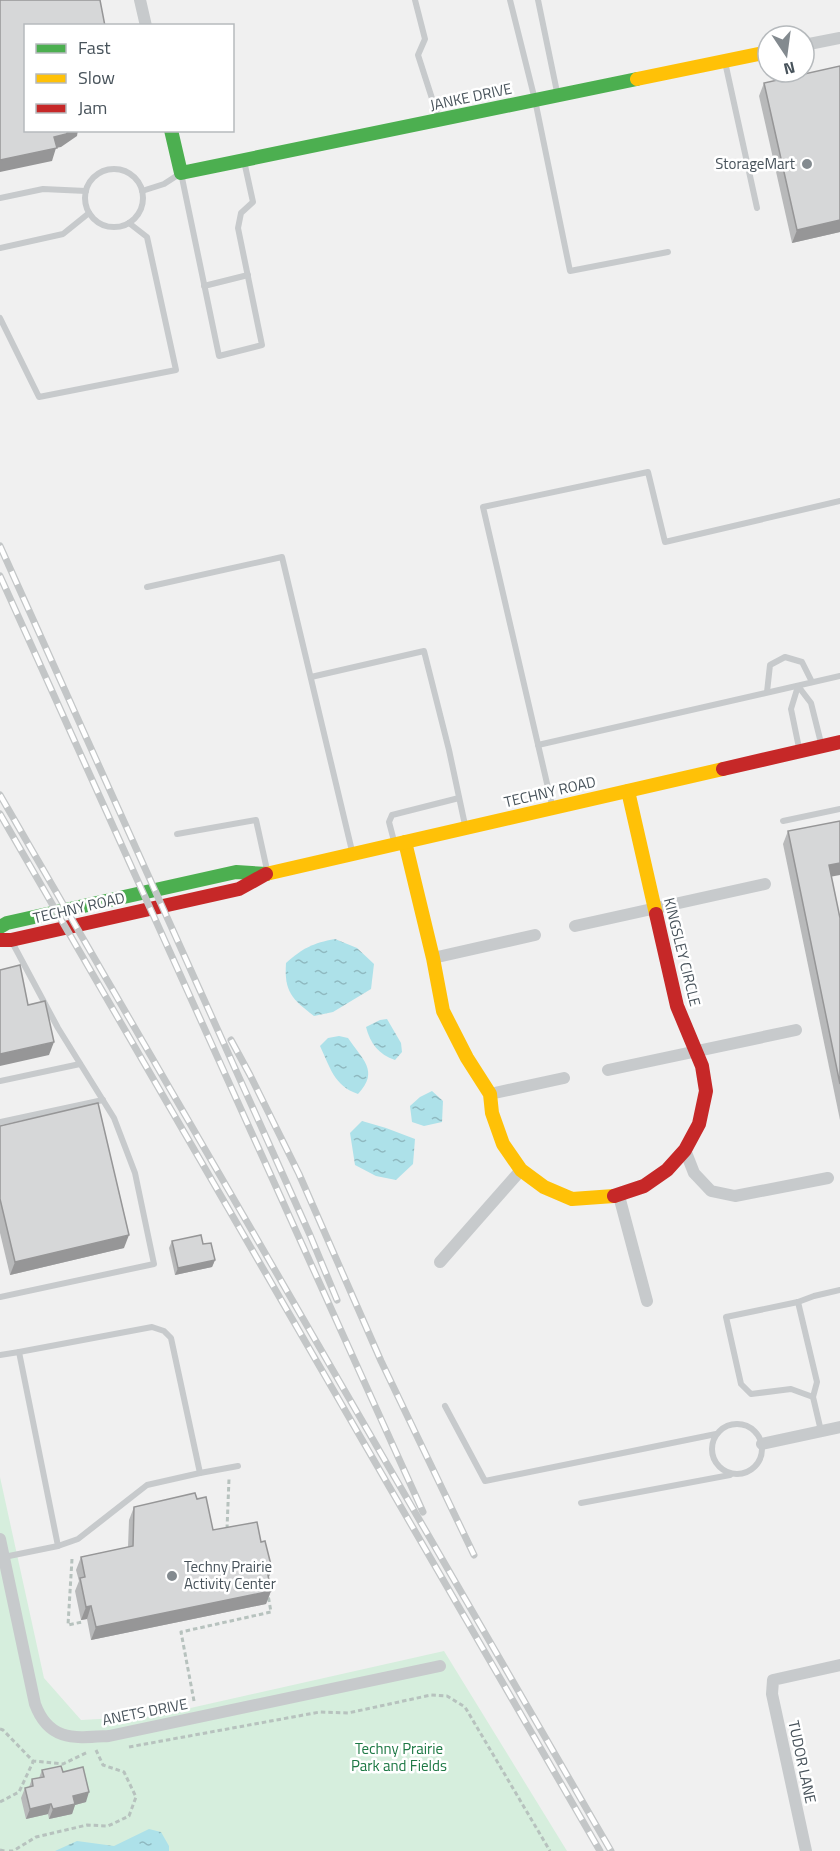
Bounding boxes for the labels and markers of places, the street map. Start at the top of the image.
place label: StorageMart [715,152,796,175]
marker: StorageMart [800,157,814,171]
place label: Techny Prairie Activity Center [184,1555,276,1595]
marker: Techny Prairie Activity Center [165,1569,179,1583]

